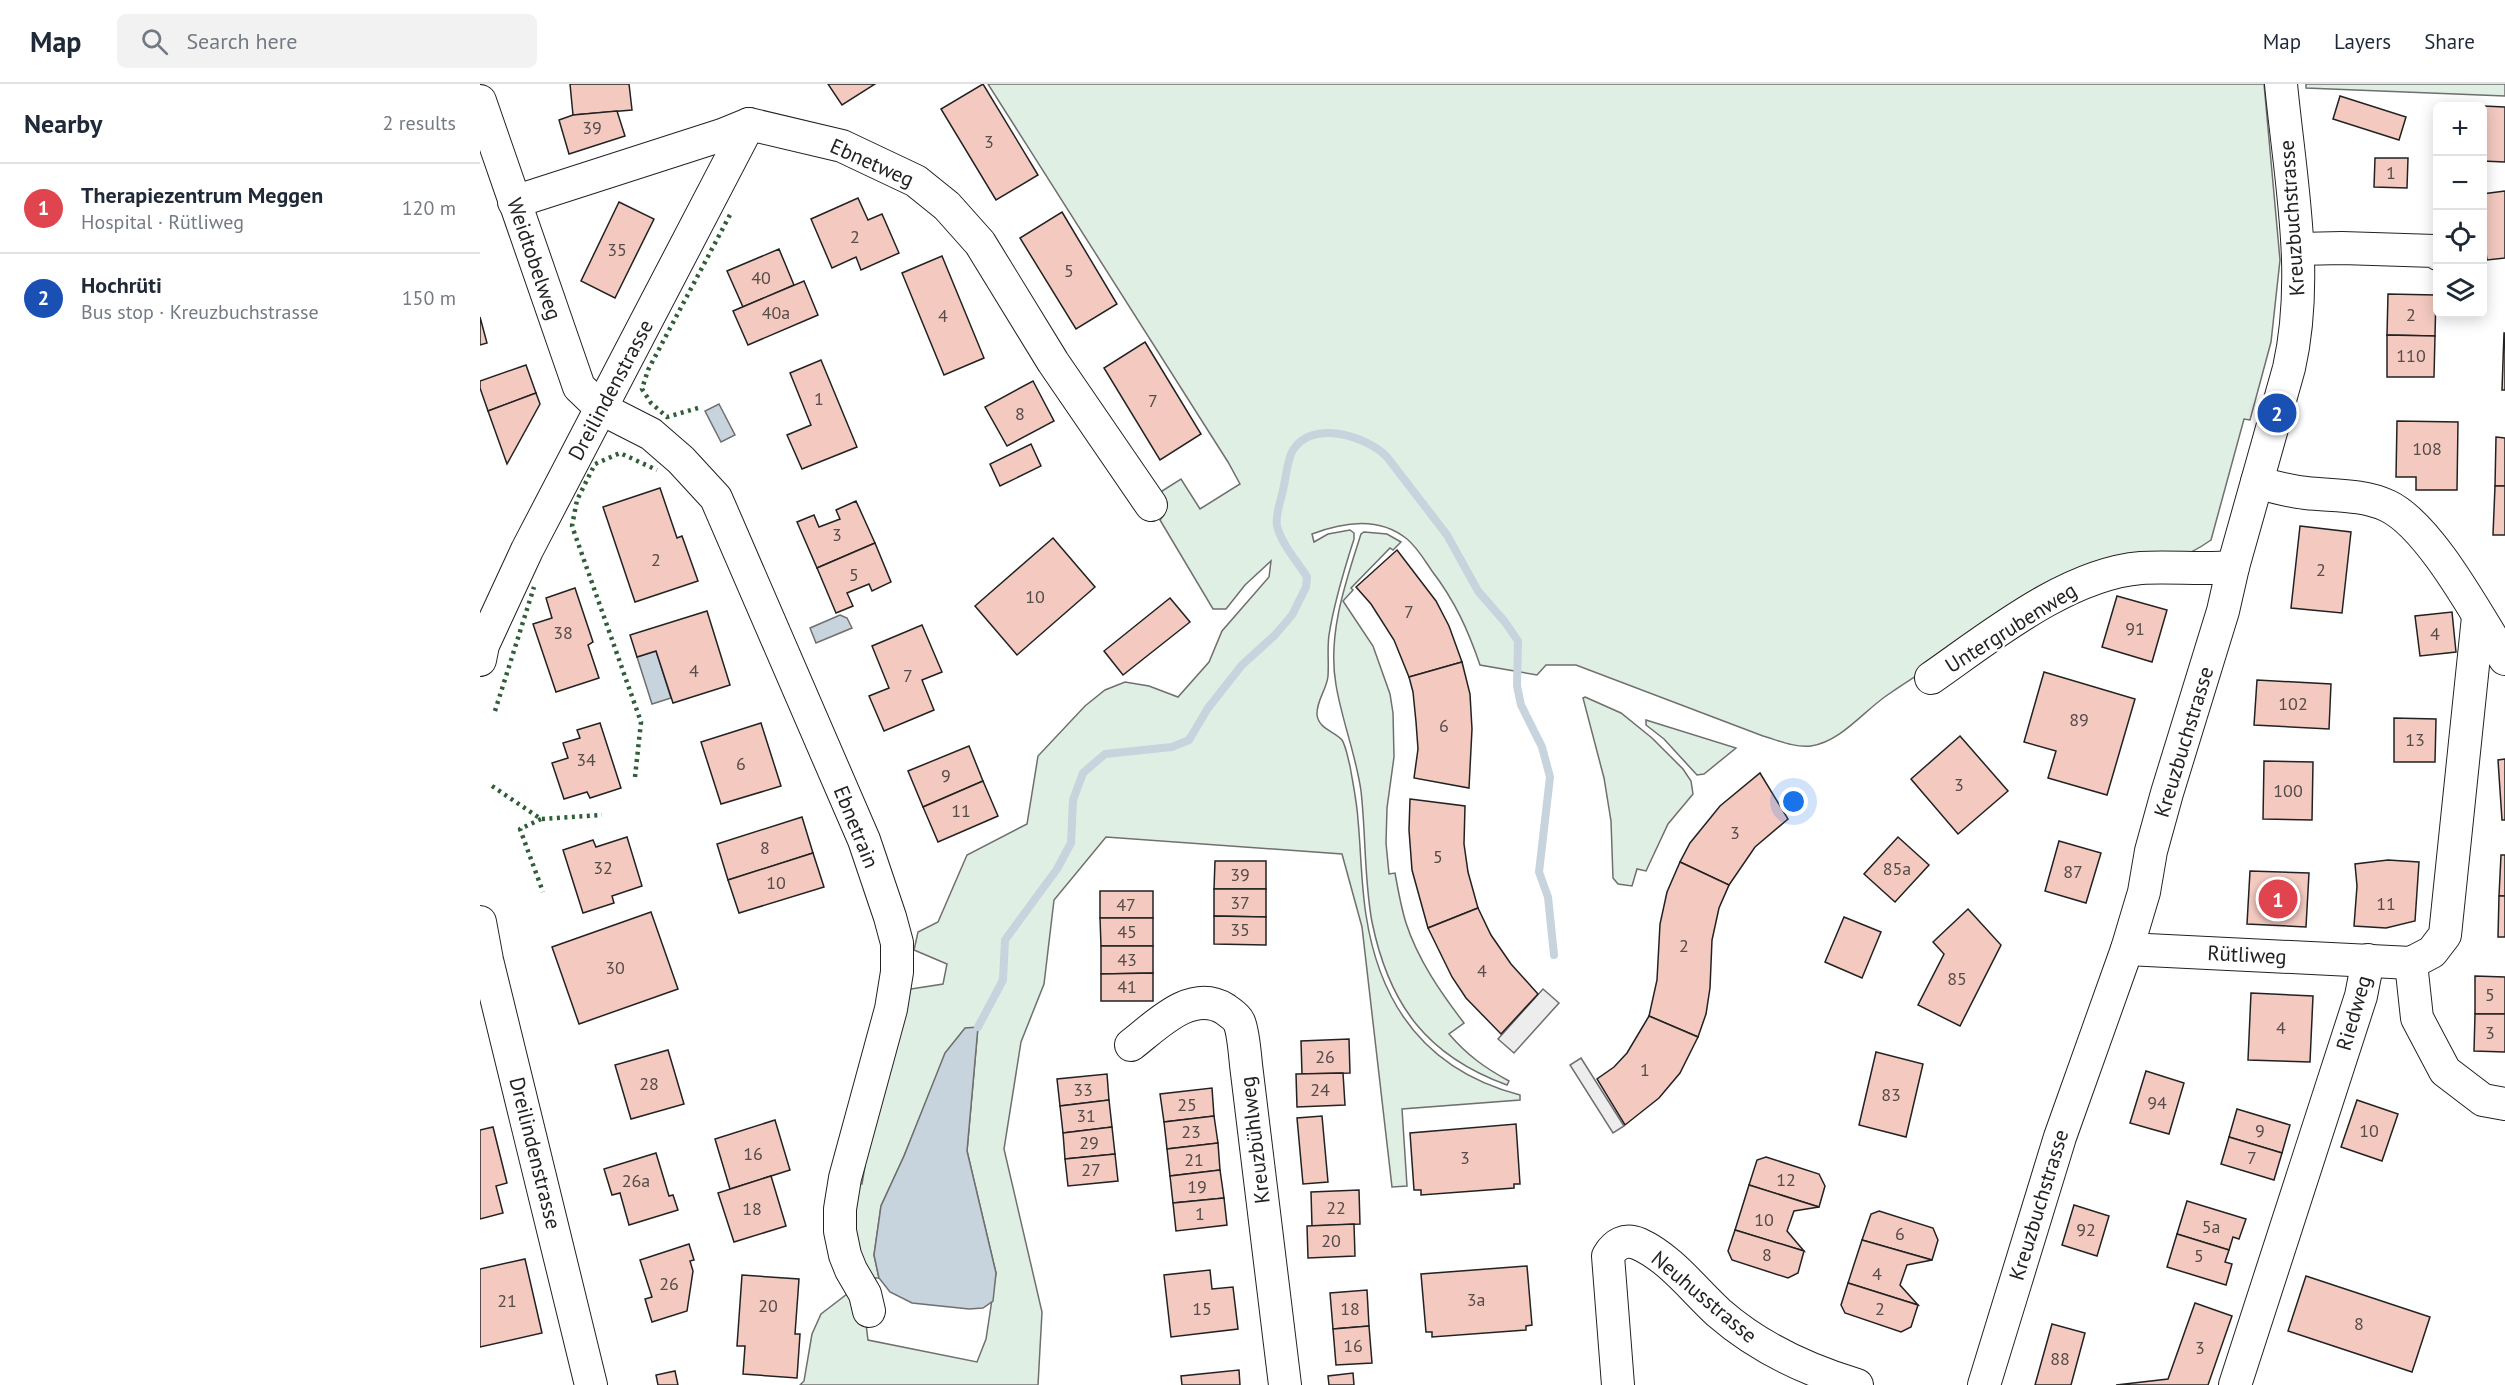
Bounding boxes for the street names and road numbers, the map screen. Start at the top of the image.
street label: Ebnetweg [826,132,918,193]
street label: Kreuzbuchstrasse [2273,139,2310,297]
street label: Weidtobelweg [501,194,568,323]
street label: Dreilindenstrasse [562,315,659,465]
street label: Untergrubenweg [1940,576,2082,679]
street label: Kreuzbuchstrasse [2148,663,2219,820]
street label: Ebnetrain [828,782,885,872]
street label: Rütliweg [2207,939,2287,970]
street label: Riedweg [2330,972,2377,1054]
street label: Dreilindenstrasse [504,1074,567,1232]
street label: Kreuzbühlweg [1233,1075,1276,1205]
street label: Kreuzbuchstrasse [2003,1126,2074,1283]
street label: Neuhusstrasse [1646,1245,1763,1349]

